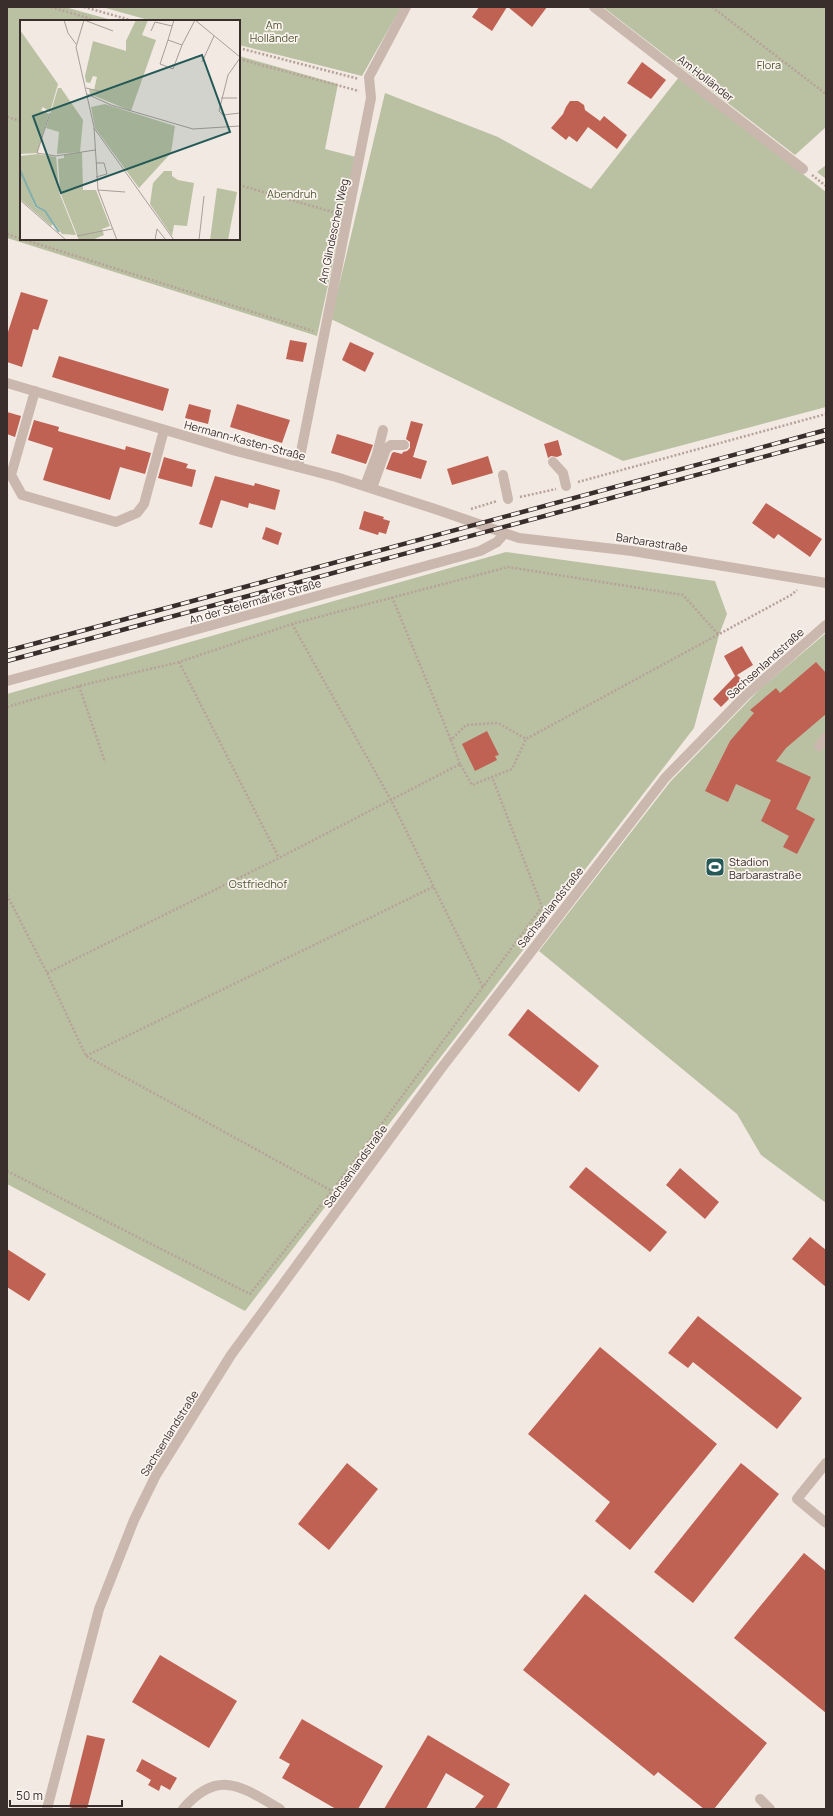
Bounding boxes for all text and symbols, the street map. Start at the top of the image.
park label: Am Holländer [250,17,298,45]
inset map [20,20,240,240]
street label: Am Holländer [675,51,737,105]
park label: Flora [757,57,781,72]
street label: Am Glindeschen Weg [315,177,351,285]
park label: Abendruh [267,186,317,201]
street label: Hermann-Kasten-Straße [183,417,308,464]
street label: Barbarastraße [615,529,689,555]
street label: An der Steiermärker Straße [187,575,323,627]
street label: Sachsenlandstraße [723,624,807,702]
place label: Stadion Barbarastraße [729,854,802,882]
sports icon: Stadion Barbarastraße [704,856,726,878]
street label: Sachsenlandstraße [514,863,587,951]
park label: Ostfriedhof [229,876,287,891]
street label: Sachsenlandstraße [320,1121,390,1210]
street label: Sachsenlandstraße [136,1387,202,1479]
scale bar [10,1782,122,1808]
text: 50 m [16,1787,43,1804]

